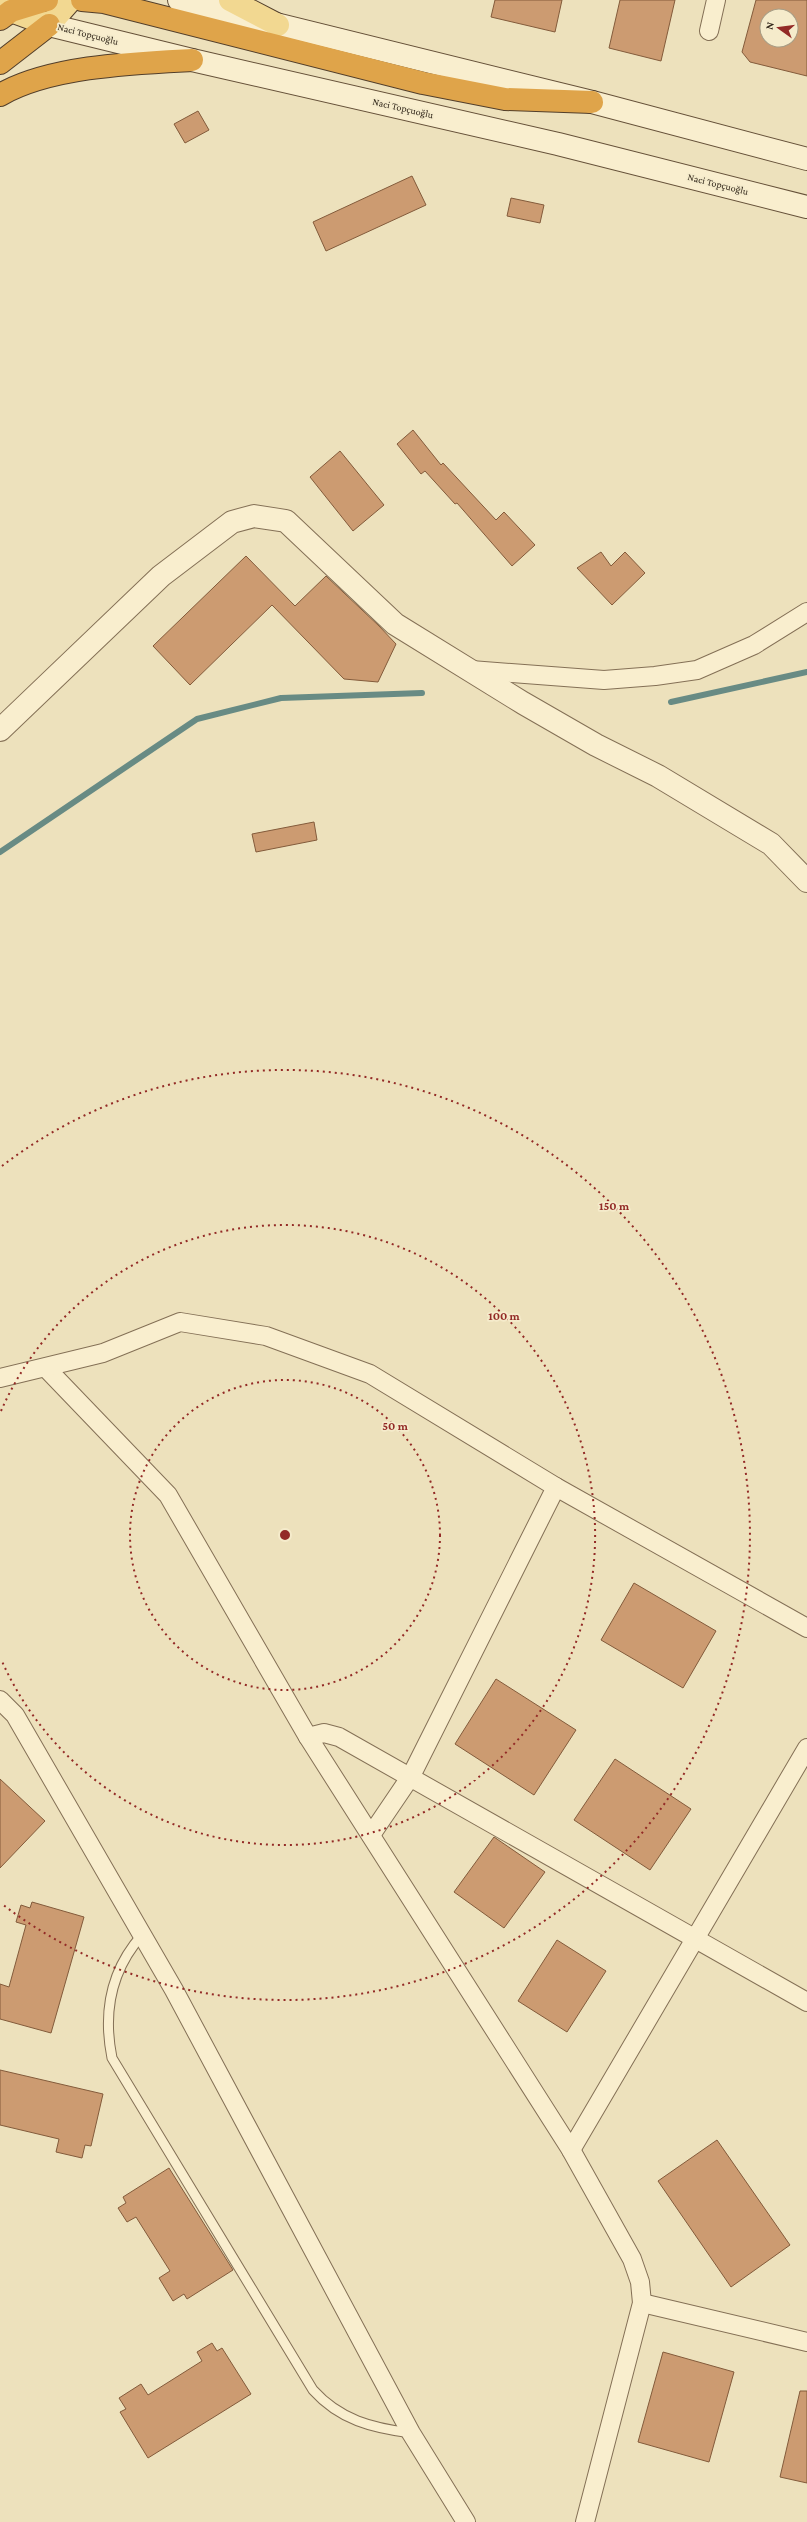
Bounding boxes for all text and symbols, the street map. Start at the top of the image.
north arrow [759,8,799,48]
text: N [763,20,776,31]
street label: Naci Topçuoğlu [56,21,120,47]
street label: Naci Topçuoğlu [371,96,435,121]
street label: Naci Topçuoğlu [686,171,750,197]
text: 150 m [599,1199,630,1213]
text: 100 m [488,1309,521,1323]
text: 50 m [382,1419,409,1433]
centre of rings [278,1528,292,1542]

